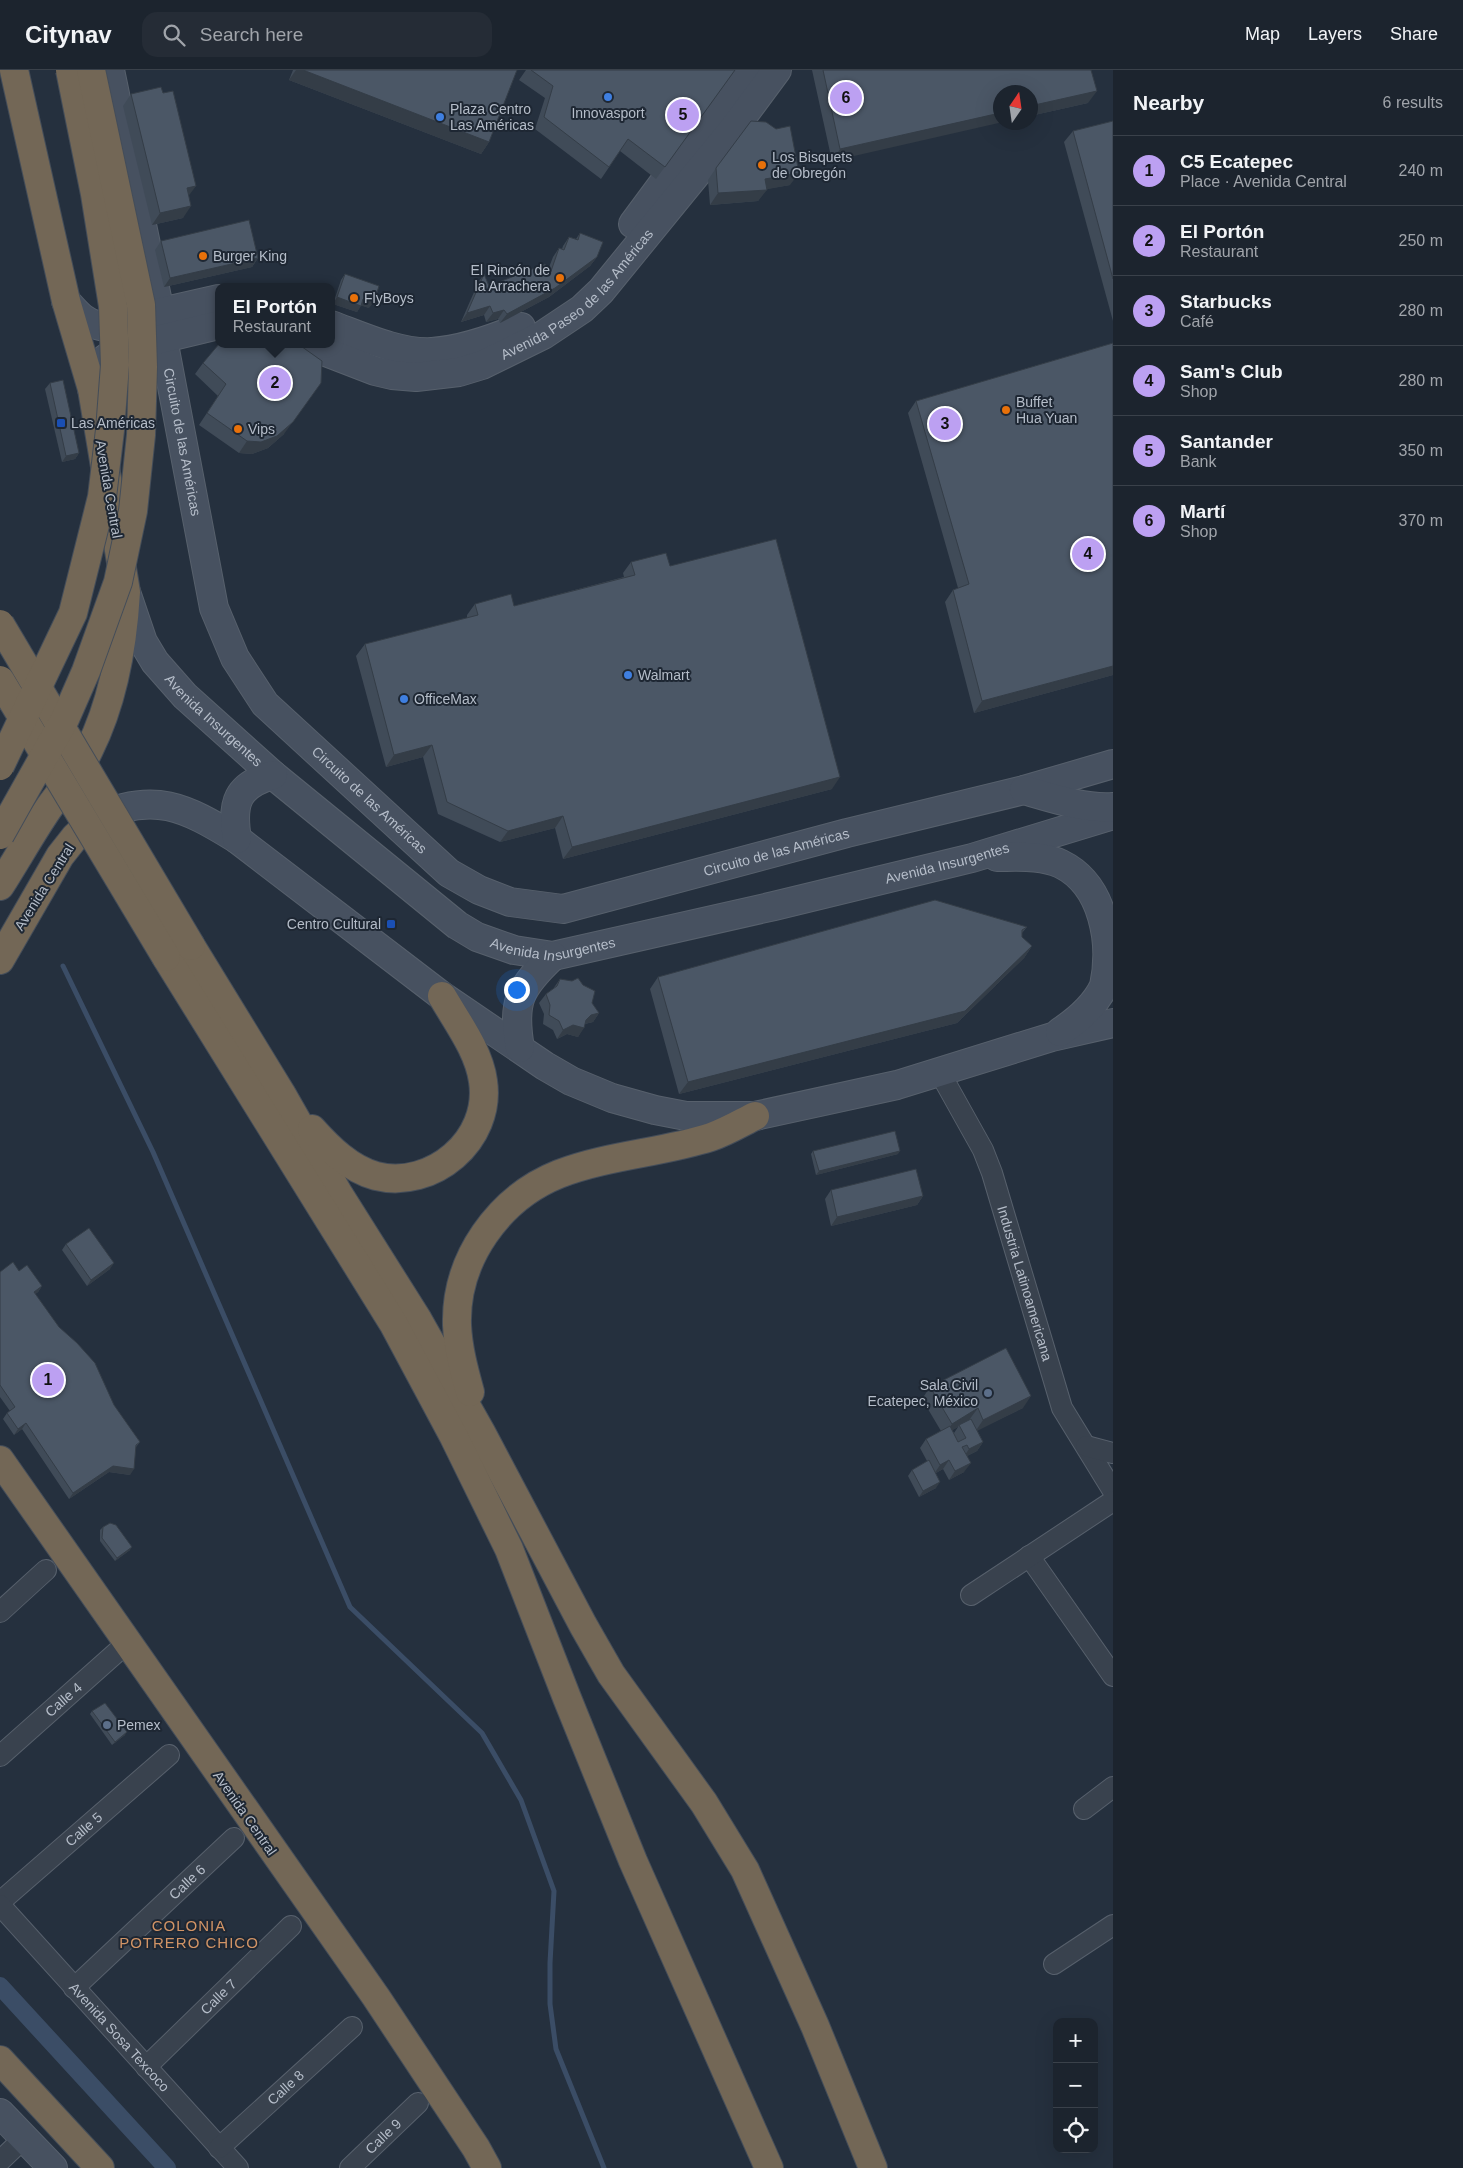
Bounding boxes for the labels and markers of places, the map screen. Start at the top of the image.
pin: 6 [830,79,862,117]
marker: Innovasport [602,91,614,103]
pin: 5 [667,96,699,134]
place label: Plaza Centro Las Américas [450,101,534,133]
place label: Innovasport [571,105,645,121]
marker: Plaza Centro Las Américas [434,111,446,123]
place label: Los Bisquets de Obregón [772,149,852,181]
marker: Los Bisquets de Obregón [756,159,768,171]
place label: Burger King [213,248,287,264]
marker: Burger King [197,250,209,262]
place label: El Rincón de la Arrachera [471,262,550,294]
marker: El Rincón de la Arrachera [554,272,566,284]
place label: FlyBoys [364,290,414,306]
marker: FlyBoys [348,292,360,304]
pin: 2 [259,364,291,402]
place label: Buffet Hua Yuan [1016,394,1077,426]
marker: Buffet Hua Yuan [1000,404,1012,416]
pin: 3 [929,405,961,443]
place label: Las Américas [71,415,155,431]
marker: Las Américas [55,417,67,429]
place label: Vips [248,421,275,437]
marker: Vips [232,423,244,435]
pin: 4 [1072,535,1104,573]
place label: Walmart [638,667,690,683]
marker: Walmart [622,669,634,681]
place label: OfficeMax [414,691,477,707]
marker: OfficeMax [398,693,410,705]
place label: Centro Cultural [287,916,381,932]
marker: Centro Cultural [385,918,397,930]
pin: 1 [32,1361,64,1399]
place label: Sala Civil Ecatepec, México [868,1377,978,1409]
marker: Sala Civil Ecatepec, México [982,1387,994,1399]
place label: Pemex [117,1717,161,1733]
marker: Pemex [101,1719,113,1731]

